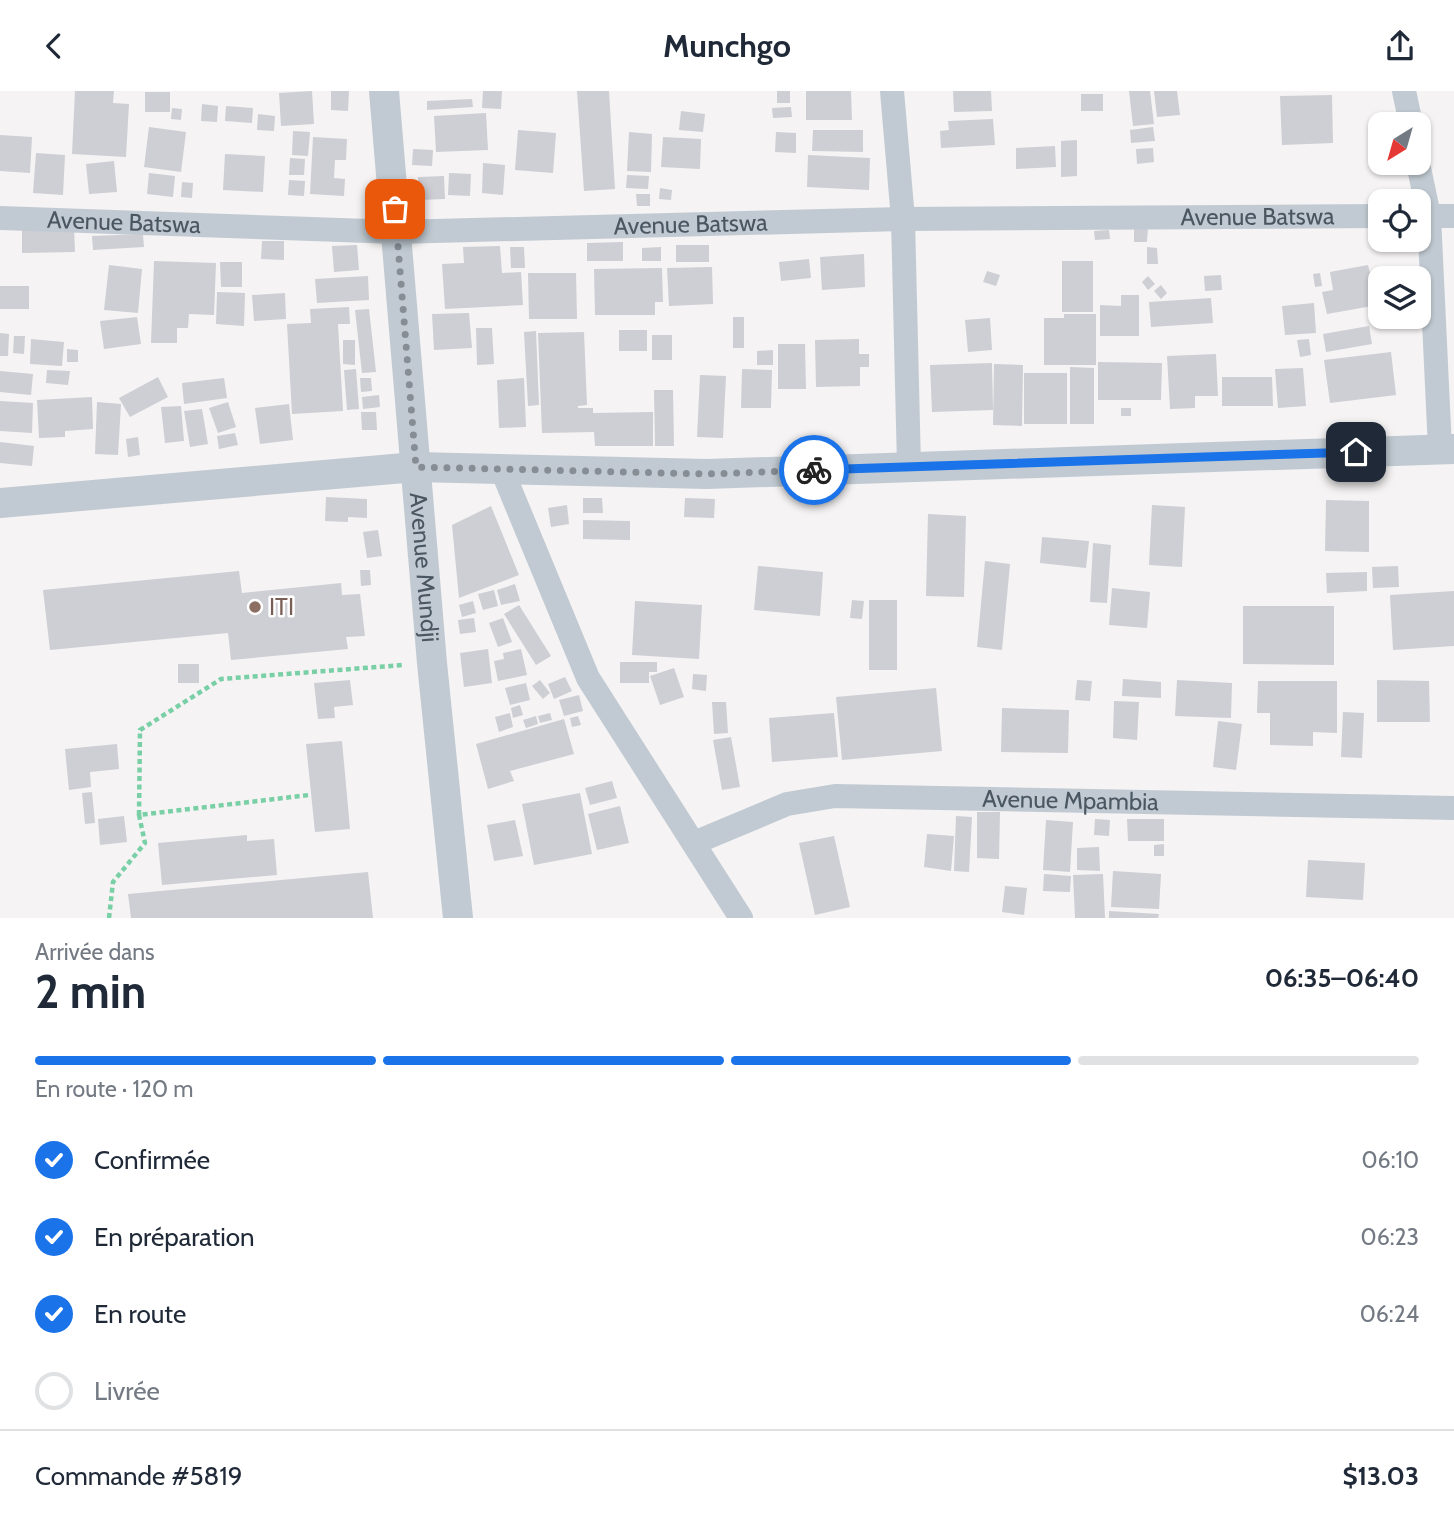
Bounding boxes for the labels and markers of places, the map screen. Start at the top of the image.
pin [365,179,425,239]
pin [1326,422,1386,482]
place label: ITI [269,592,294,621]
marker: ITI [247,599,263,615]

